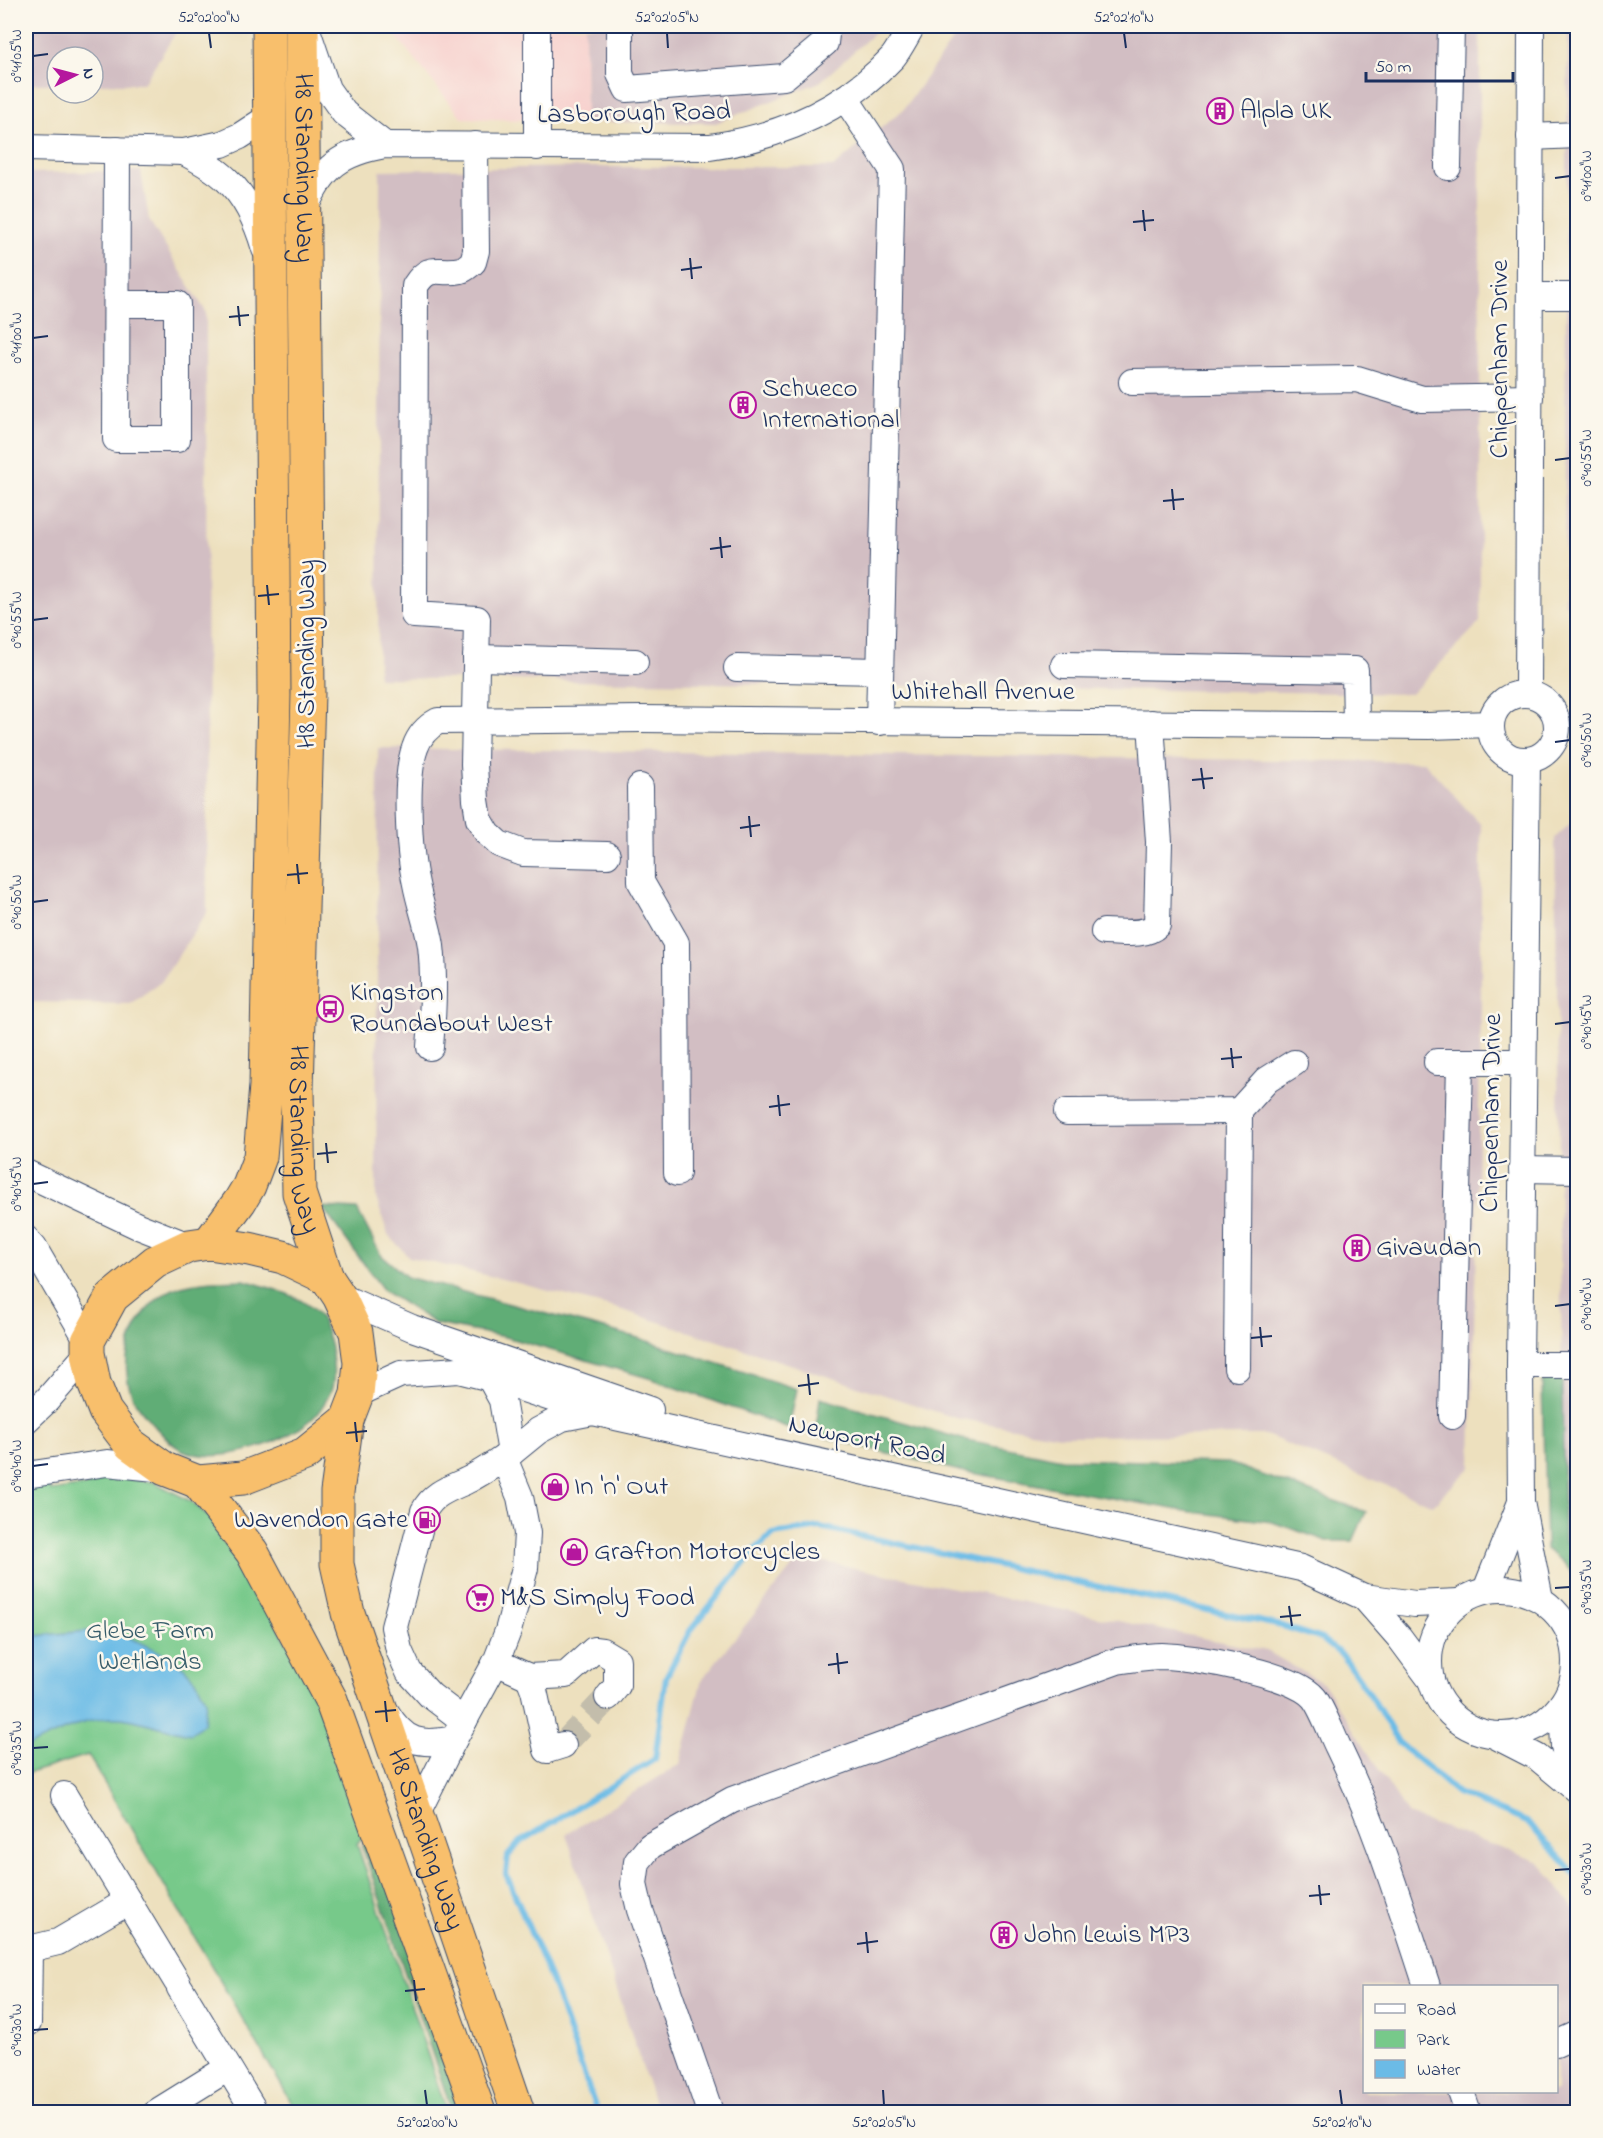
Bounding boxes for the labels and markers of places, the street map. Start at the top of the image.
place label: Alpla UK [1240,92,1332,131]
building icon: Alpla UK [1205,96,1235,126]
place label: Schueco International [762,370,899,440]
building icon: Schueco International [728,390,758,420]
place label: Kingston Roundabout West [350,974,553,1044]
bus stop icon: Kingston Roundabout West [315,994,345,1024]
place label: Givaudan [1376,1229,1481,1268]
building icon: Givaudan [1342,1233,1372,1263]
place label: In 'n' Out [574,1468,668,1507]
shop icon: In 'n' Out [540,1472,570,1502]
place label: Wavendon Gate [234,1501,409,1540]
fuel station icon: Wavendon Gate [412,1505,442,1535]
place label: Grafton Motorcycles [594,1533,821,1572]
shop icon: Grafton Motorcycles [559,1537,589,1567]
place label: M&S Simply Food [500,1579,694,1618]
supermarket icon: M&S Simply Food [465,1583,495,1613]
place label: John Lewis MP3 [1024,1916,1190,1955]
building icon: John Lewis MP3 [989,1920,1019,1950]

